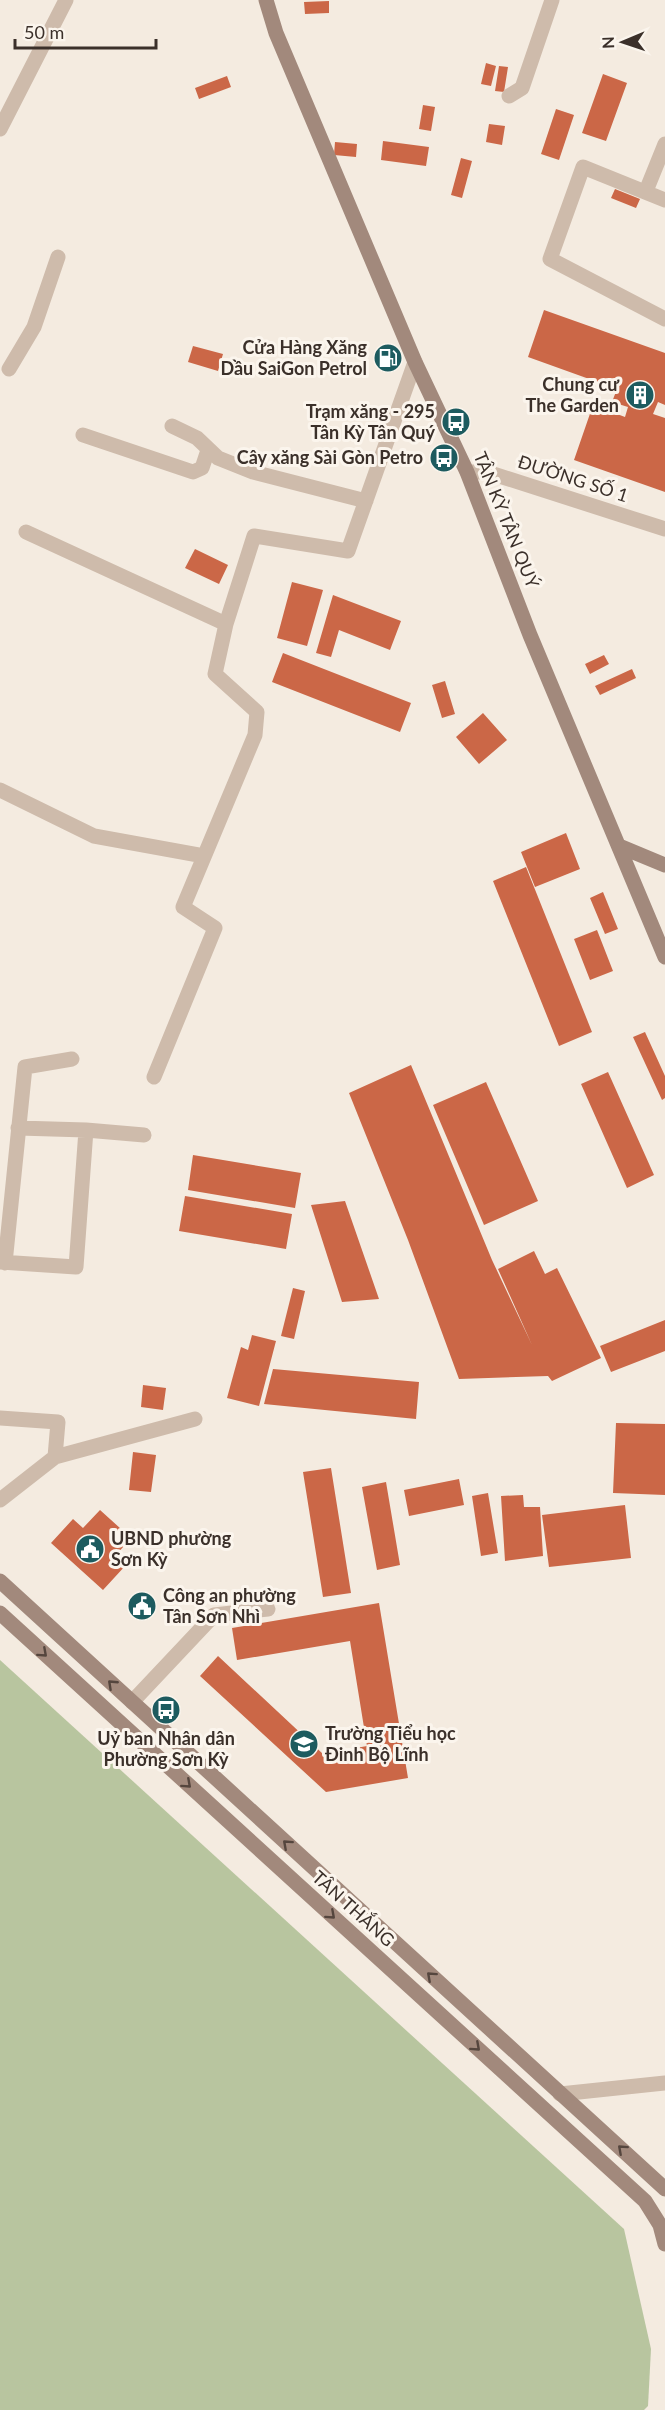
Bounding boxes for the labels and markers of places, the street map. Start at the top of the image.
place label: Cửa Hàng Xăng Dầu SaiGon Petrol [221,336,367,379]
fuel station icon: Cửa Hàng Xăng Dầu SaiGon Petrol [372,342,404,374]
place label: Chung cư The Garden [526,373,620,416]
building icon: Chung cư The Garden [624,379,656,411]
place label: Trạm xăng - 295 Tân Kỳ Tân Quý [306,400,436,443]
bus stop icon: Trạm xăng - 295 Tân Kỳ Tân Quý [440,406,472,438]
bus stop icon: Cây xăng Sài Gòn Petro [428,442,460,474]
place label: Cây xăng Sài Gòn Petro [237,446,423,468]
place label: UBND phường Sơn Kỳ [111,1527,232,1570]
public building icon: UBND phường Sơn Kỳ [74,1533,106,1565]
place label: Công an phường Tân Sơn Nhì [163,1584,296,1627]
public building icon: Công an phường Tân Sơn Nhì [126,1590,158,1622]
bus stop icon: Uỷ ban Nhân dân Phường Sơn Kỳ [150,1694,182,1726]
place label: Trường Tiểu học Đinh Bộ Lĩnh [324,1722,456,1765]
place label: Uỷ ban Nhân dân Phường Sơn Kỳ [97,1727,235,1770]
school or university icon: Trường Tiểu học Đinh Bộ Lĩnh [288,1728,320,1760]

